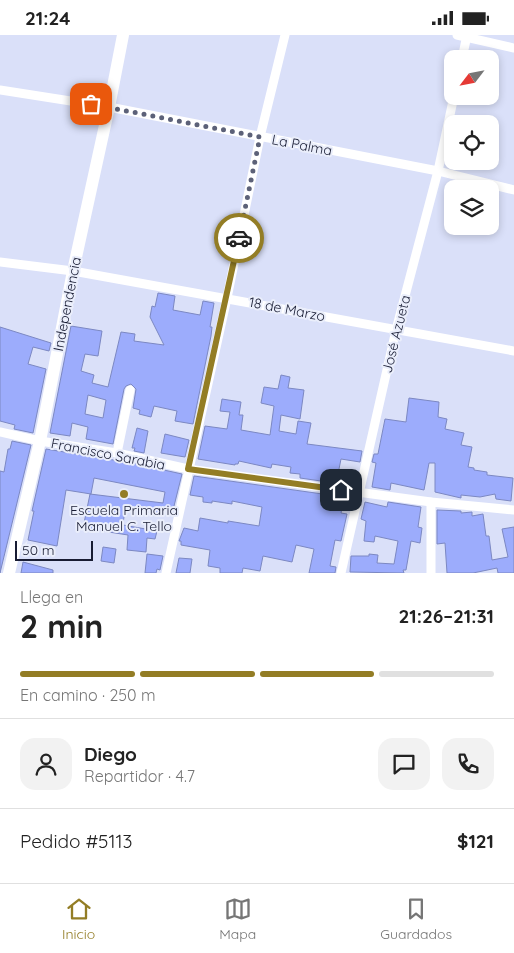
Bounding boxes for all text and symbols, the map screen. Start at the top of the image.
text: 21:24 [25,6,70,30]
north arrow [444,50,499,105]
map controls [444,50,499,235]
pin [70,83,112,125]
icon: bag [77,90,105,118]
button: locate [444,115,499,170]
street label: La Palma [270,130,334,160]
button: layers [444,180,499,235]
courier [214,213,264,263]
icon: car [225,224,253,252]
street label: Independencia [49,255,85,353]
street label: 18 de Marzo [247,293,327,325]
street label: José Azueta [378,293,414,375]
street label: Francisco Sarabia [49,434,167,474]
pin [320,469,362,511]
icon: home [327,476,355,504]
marker: Escuela Primaria Manuel C. Tello [118,488,130,500]
place label: Escuela Primaria Manuel C. Tello [70,501,178,535]
scale bar [15,538,92,561]
text: 50 m [22,541,55,559]
text: Llega en [20,587,83,607]
text: 21:26–21:31 [399,604,494,628]
text: 2 min [20,606,103,646]
text: En camino · 250 m [20,685,156,705]
button: person [20,738,72,790]
button: chat [378,738,430,790]
button: phone [442,738,494,790]
text: Diego [84,742,137,766]
text: Repartidor · 4.7 [84,766,195,786]
text: Pedido #5113 [20,829,132,853]
text: $121 [457,829,494,853]
tab: Inicio [62,895,95,943]
tab: Mapa [219,895,256,943]
tab: Guardados [380,895,452,943]

